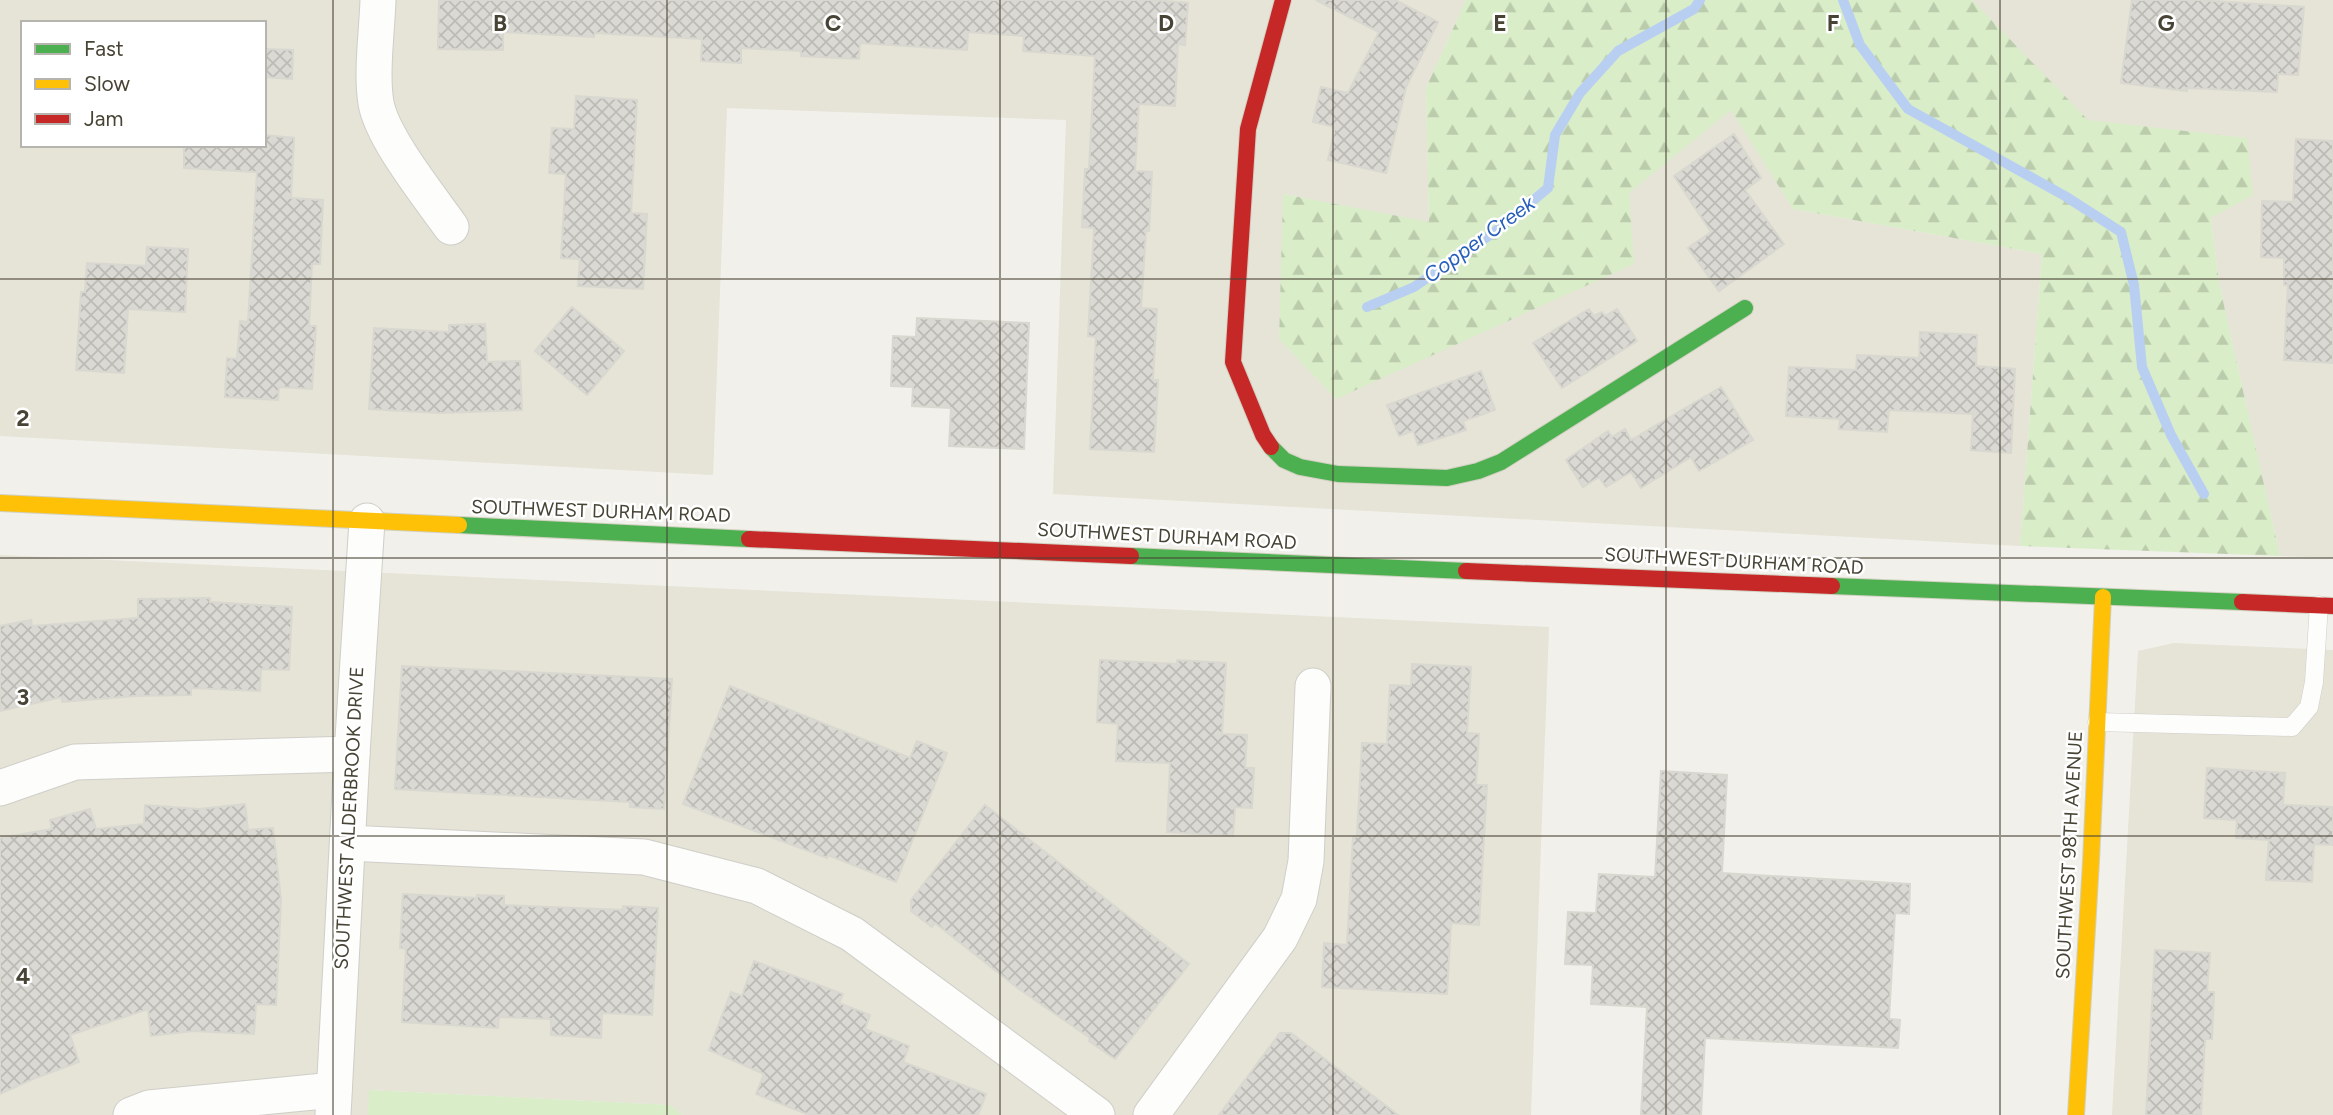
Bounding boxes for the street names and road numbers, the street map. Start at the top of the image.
street label: SOUTHWEST DURHAM ROAD [471,495,731,527]
street label: SOUTHWEST DURHAM ROAD [1037,518,1297,554]
street label: SOUTHWEST DURHAM ROAD [1604,543,1864,579]
street label: SOUTHWEST ALDERBROOK DRIVE [330,666,368,970]
street label: SOUTHWEST 98TH AVENUE [2051,730,2087,980]

